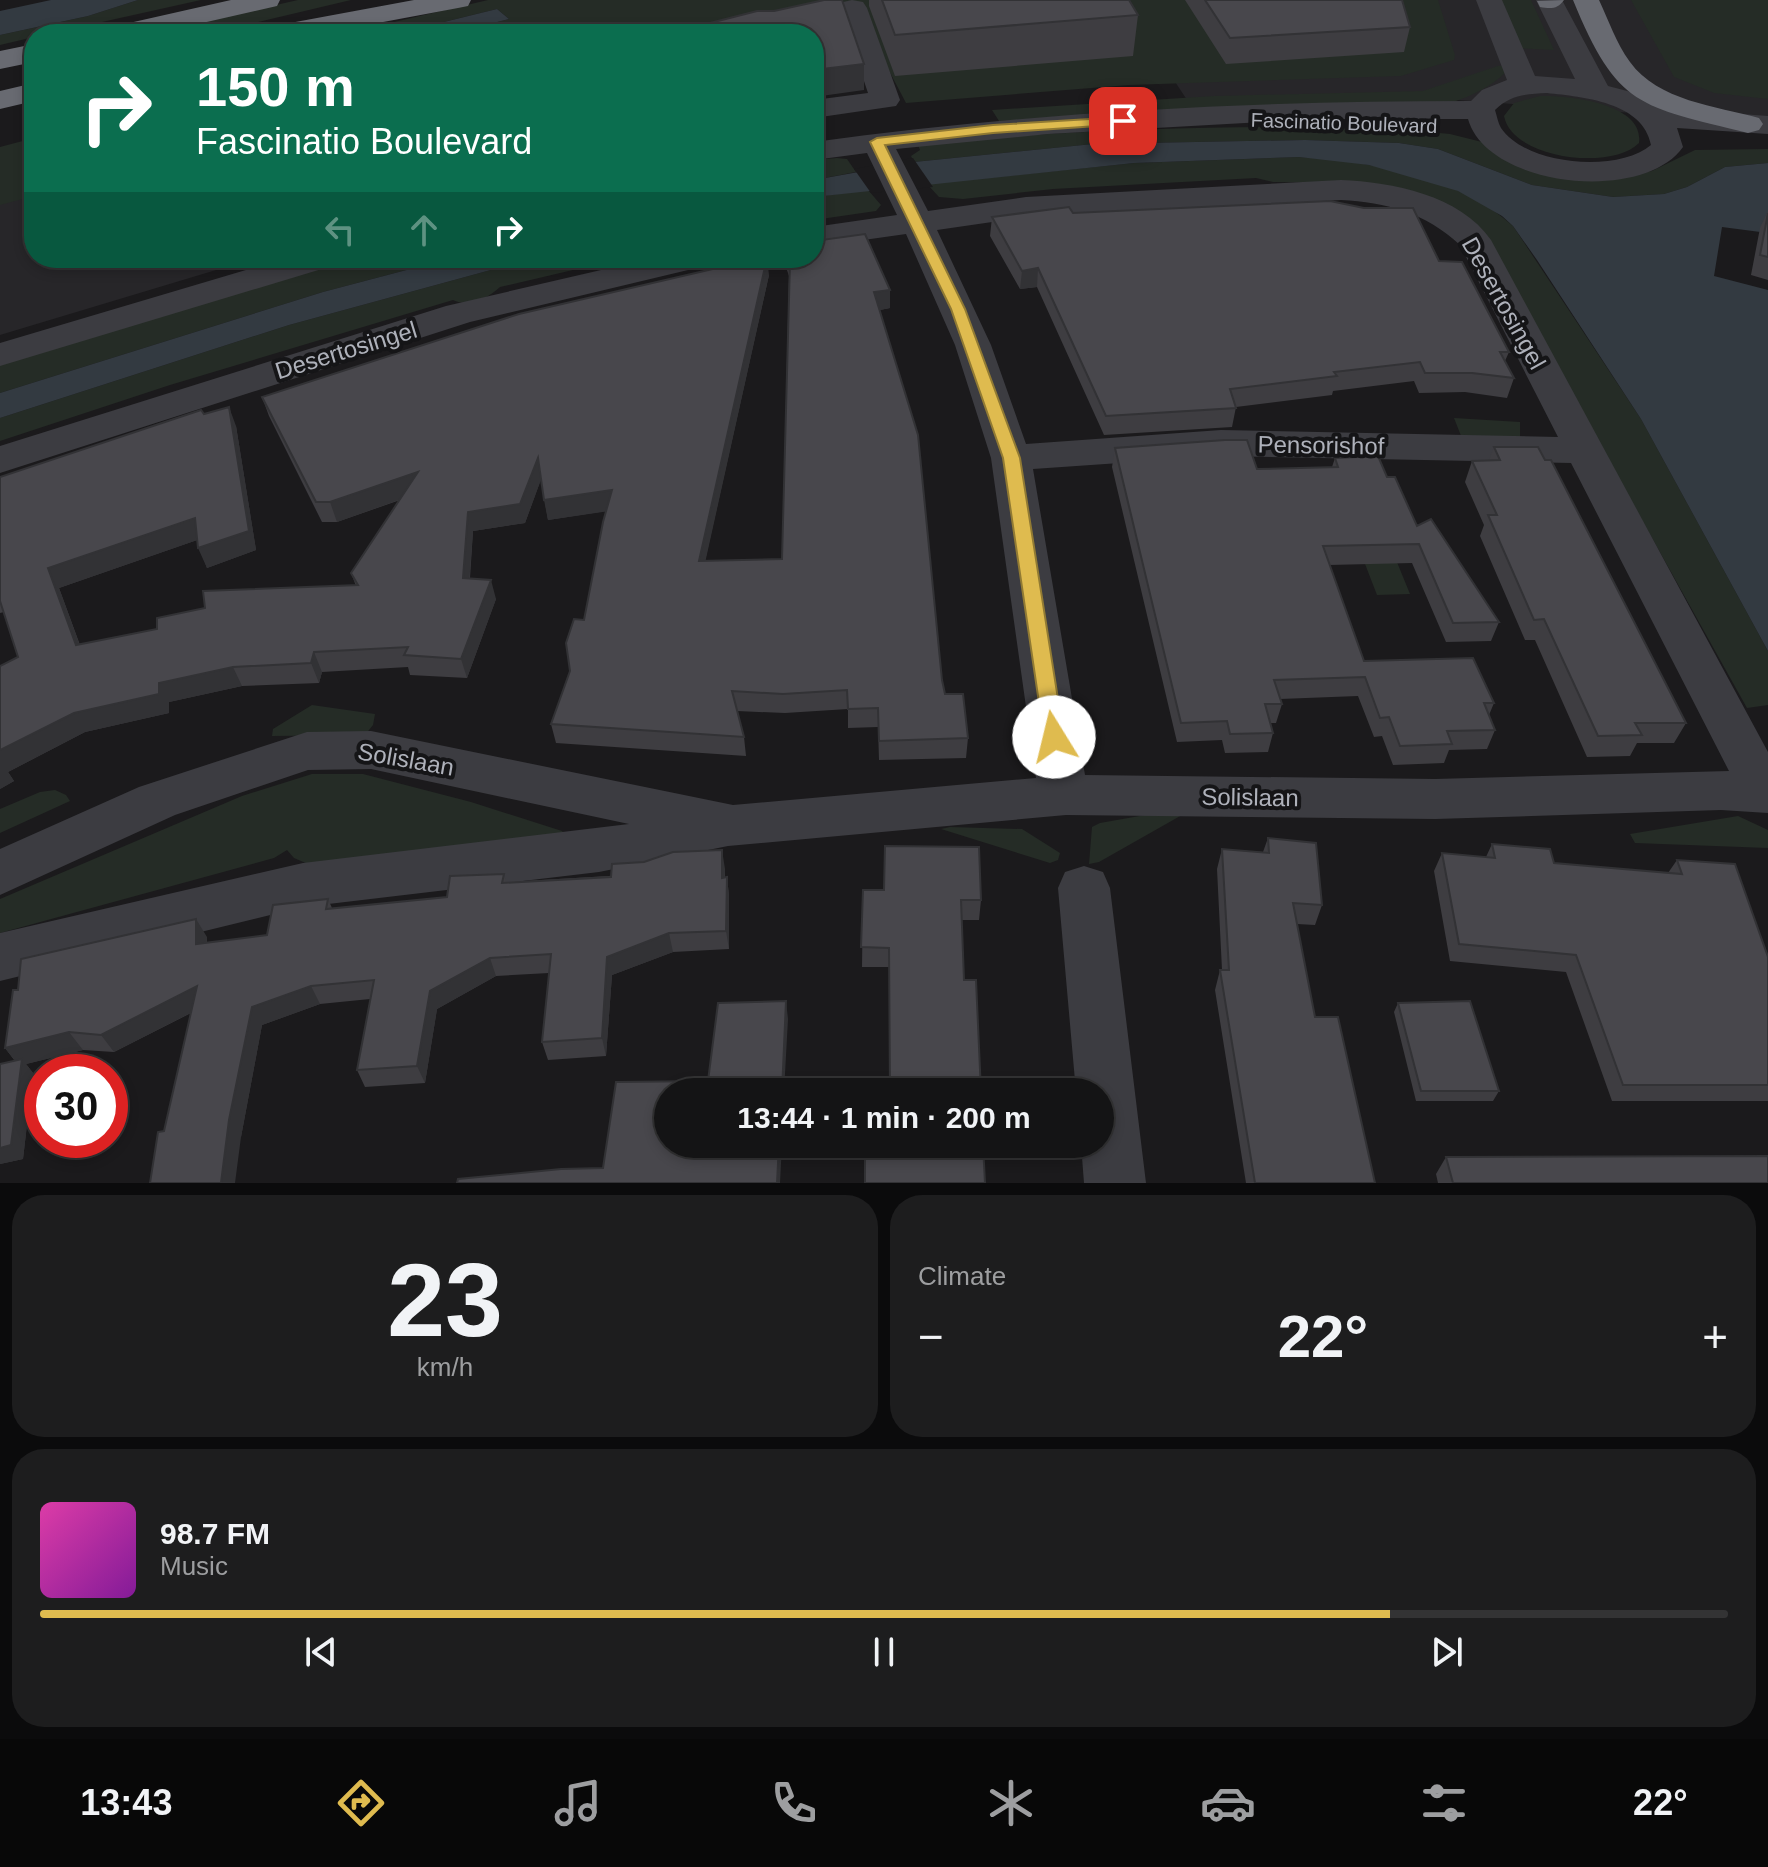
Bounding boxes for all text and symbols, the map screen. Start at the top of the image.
text: 150 m [196,55,355,118]
icon: right [64,56,168,160]
pin [1089,87,1157,155]
icon: arrive [1101,99,1145,143]
street label: Fascinatio Boulevard [1250,109,1438,137]
text: Fascinatio Boulevard [196,121,532,162]
icon: left [318,208,362,252]
icon: ahead [402,208,446,252]
icon: right [486,208,530,252]
street label: Desertosingel [1457,232,1551,374]
street label: Desertosingel [272,316,420,384]
street label: Pensorishof [1257,430,1385,460]
position arrow [1012,695,1096,779]
street label: Solislaan [356,737,456,781]
street label: Solislaan [1201,783,1299,811]
speed limit sign: 30 [24,1054,128,1158]
text: 13:44 · 1 min · 200 m [737,1101,1031,1134]
text: 23 [387,1242,503,1358]
text: Climate [918,1261,1006,1291]
text: 22° [1278,1303,1368,1370]
text: − [918,1312,944,1361]
text: + [1702,1312,1728,1361]
text: km/h [417,1352,473,1382]
text: 98.7 FM [160,1517,270,1550]
text: Music [160,1551,228,1581]
icon: previous [299,1630,343,1674]
icon: pause [862,1630,906,1674]
icon: next [1425,1630,1469,1674]
icon: directions [333,1775,389,1831]
icon: music [550,1775,606,1831]
icon: phone [766,1775,822,1831]
icon: climate [983,1775,1039,1831]
icon: car [1200,1775,1256,1831]
icon: filters [1416,1775,1472,1831]
text: 13:43 [80,1782,172,1823]
text: 22° [1633,1782,1688,1823]

